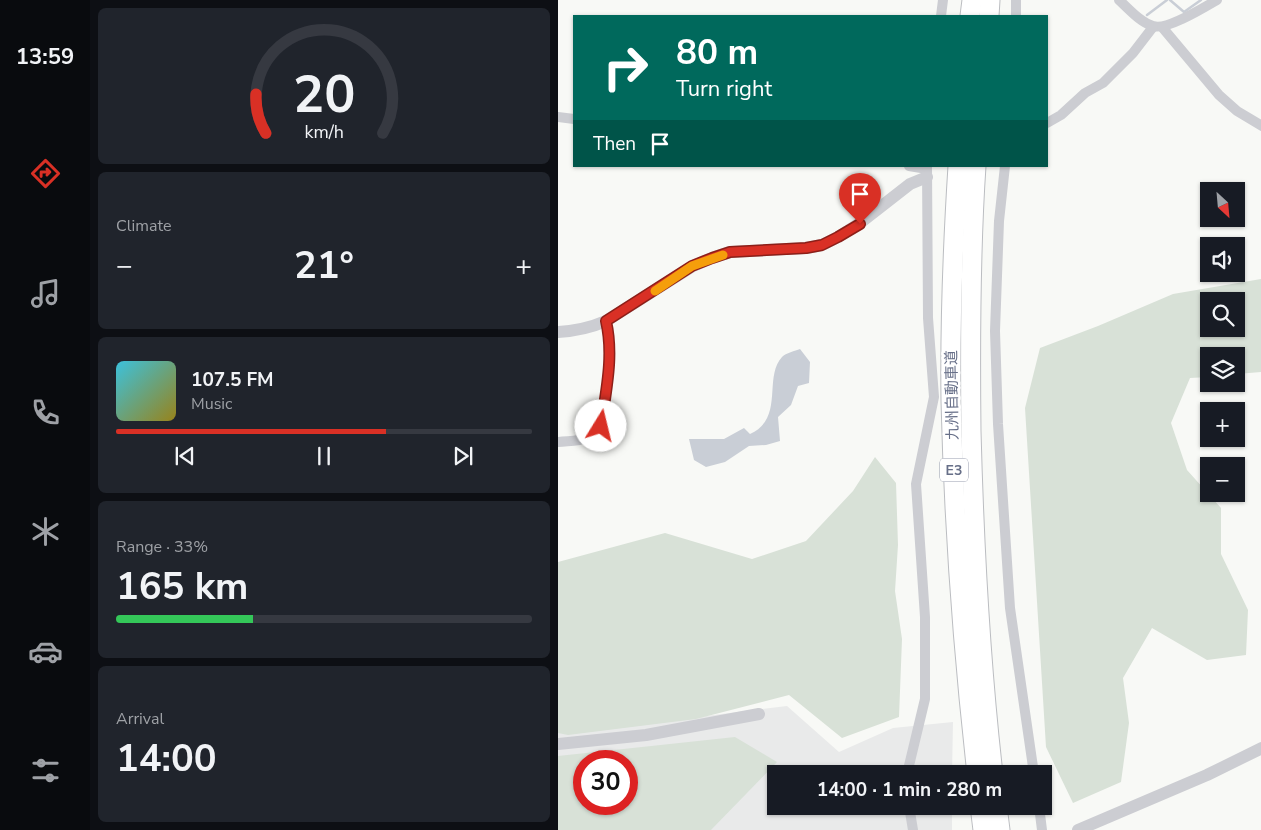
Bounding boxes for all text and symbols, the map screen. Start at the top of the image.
text: 80 m [676,29,758,76]
icon: right [593,35,658,100]
text: 13:59 [16,42,74,72]
text: 20 [293,59,355,130]
text: Turn right [676,74,772,104]
text: km/h [304,120,344,144]
icon: arrive [646,130,674,158]
text: Then [593,131,636,157]
icon: directions [28,156,63,191]
pin [839,173,881,224]
icon: arrive [846,180,874,208]
north arrow [1200,182,1246,228]
map controls [1200,182,1245,502]
text: Climate [116,215,171,237]
button: sound [1200,237,1245,282]
text: 21° [294,240,354,291]
text: − [116,247,133,285]
text: + [515,247,532,285]
icon: music [28,276,63,311]
button: search [1200,292,1245,337]
button: layers [1200,347,1245,392]
street label: 九州自動車道 [941,350,963,440]
text: 107.5 FM [191,367,274,393]
text: Music [191,393,232,415]
icon: phone [28,395,63,430]
position arrow [574,399,626,451]
button: + [1200,402,1245,447]
icon: previous [171,442,199,470]
icon: pause [310,442,338,470]
icon: next [449,442,477,470]
button: − [1200,457,1245,502]
road number: E3 [940,458,968,482]
icon: climate [28,514,63,549]
text: Range · 33% [116,536,208,558]
text: 165 km [116,561,248,612]
icon: car [28,634,63,669]
text: Arrival [116,708,164,730]
text: 14:00 [116,733,217,784]
speed limit sign: 30 [573,750,638,815]
icon: filters [28,753,63,788]
text: 14:00 · 1 min · 280 m [817,777,1002,803]

